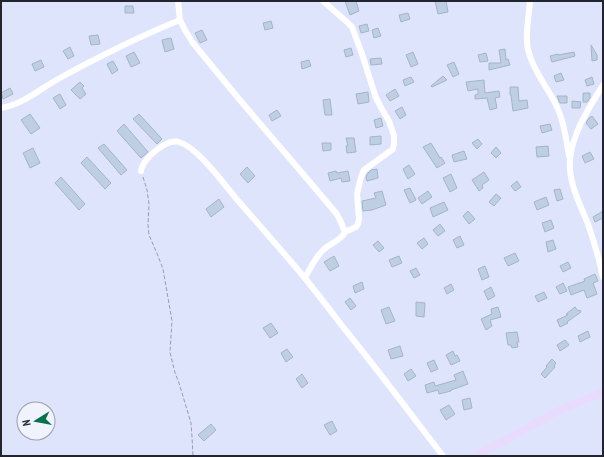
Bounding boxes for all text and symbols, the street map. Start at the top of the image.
north arrow [16,401,56,441]
text: N [19,419,34,427]

